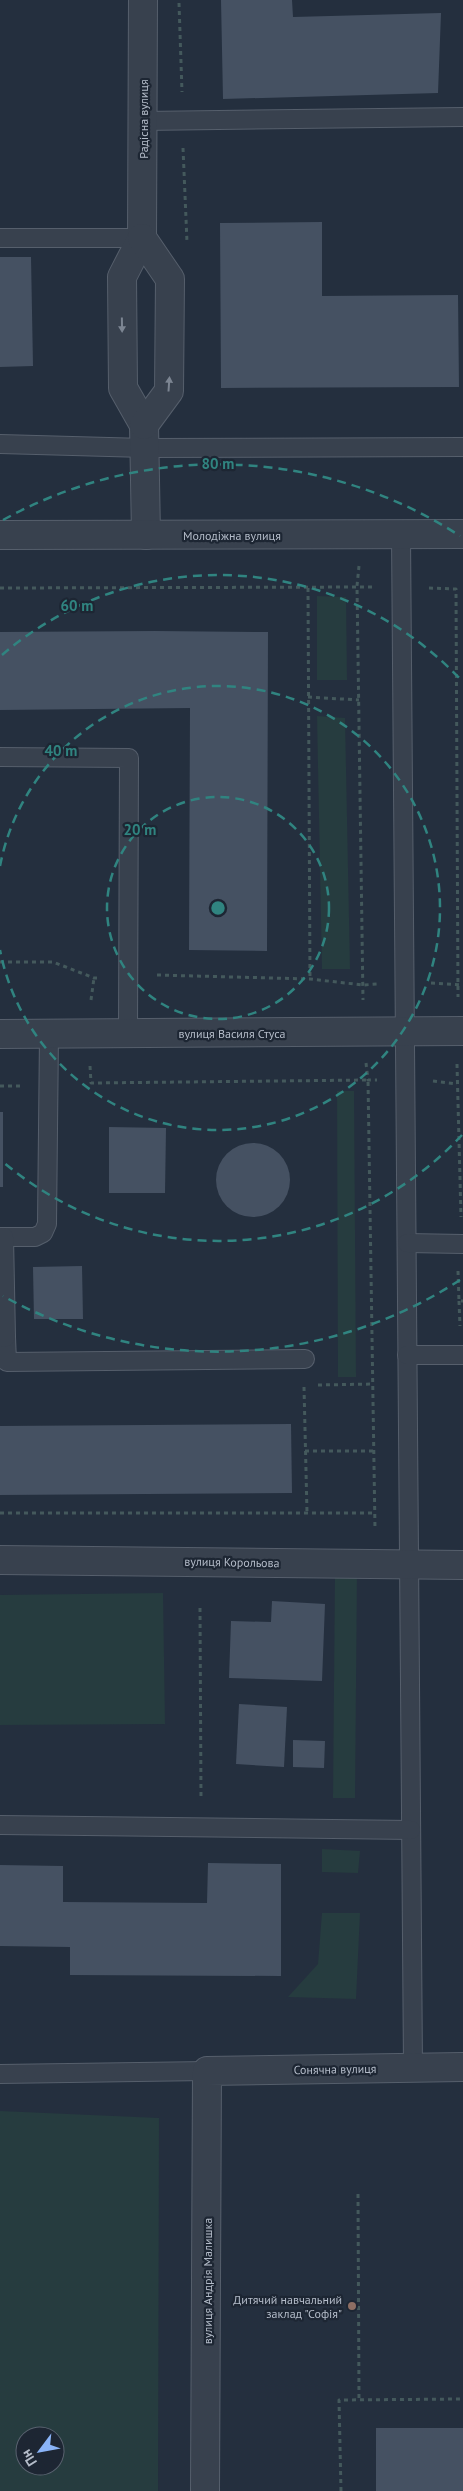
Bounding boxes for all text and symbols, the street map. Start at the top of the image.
street label: Радісна вулиця [136,79,151,159]
one-way arrow [118,318,126,334]
one-way arrow [165,376,173,392]
text: 80 m [202,454,234,473]
street label: Молодіжна вулиця [183,528,281,543]
text: 60 m [61,596,93,615]
text: 40 m [45,741,77,760]
text: 20 m [124,820,156,839]
centre of rings [209,899,227,917]
street label: вулиця Василя Стуса [178,1026,286,1041]
street label: вулиця Корольова [184,1554,280,1570]
street label: Сонячна вулиця [293,2061,377,2077]
street label: вулиця Андрія Малишка [200,2218,215,2344]
place label: Дитячий навчальний заклад "Софія" [233,2292,342,2321]
marker: Дитячий навчальний заклад "Софія" [346,2300,358,2312]
north arrow [15,2426,65,2476]
text: Пн [17,2446,41,2470]

